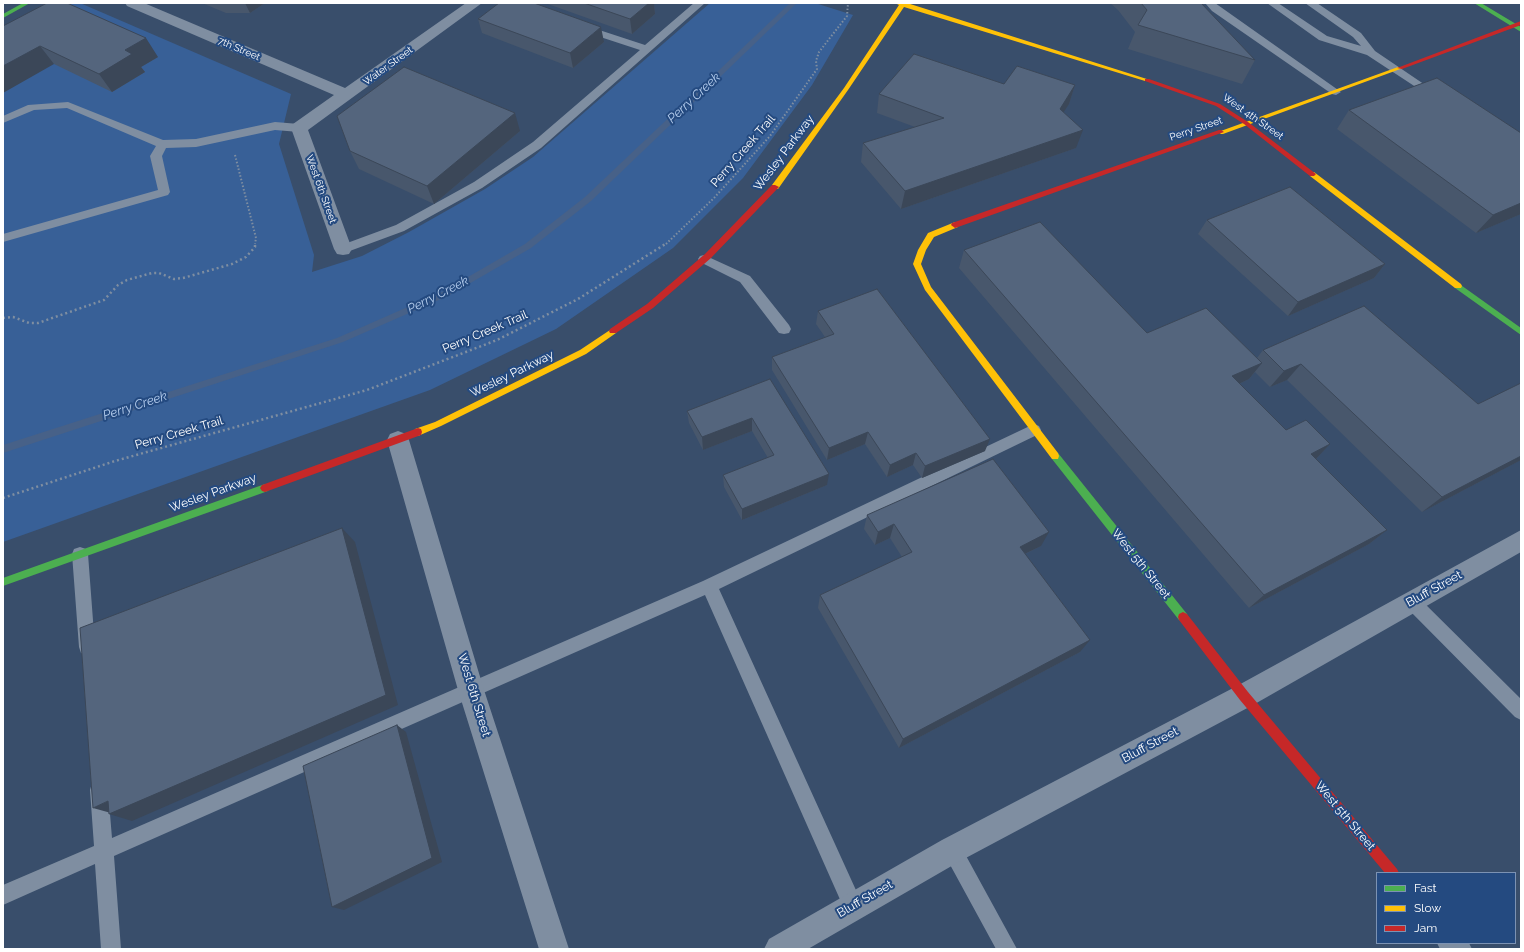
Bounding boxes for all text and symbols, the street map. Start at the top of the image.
street label: 7th Street [216,35,262,63]
street label: Water Street [361,44,415,88]
water label: Perry Creek [664,70,724,126]
street label: West 4th Street [1220,92,1286,142]
street label: Perry Creek Trail [708,112,778,190]
street label: Wesley Parkway [751,112,817,194]
street label: Perry Street [1168,114,1224,144]
street label: West 6th Street [303,153,339,225]
water label: Perry Creek [405,273,471,317]
street label: Perry Creek Trail [440,308,530,356]
street label: Wesley Parkway [468,348,556,400]
water label: Perry Creek [101,388,169,424]
street label: Perry Creek Trail [133,414,225,452]
street label: Wesley Parkway [168,471,258,515]
street label: West 5th Street [1108,526,1174,602]
street label: Bluff Street [1404,568,1464,610]
street label: West 6th Street [455,652,493,738]
street label: Bluff Street [1119,724,1181,766]
street label: West 5th Street [1312,779,1378,853]
legend [1376,872,1516,944]
street label: Bluff Street [835,877,895,921]
text: Fast [1414,881,1437,895]
text: Slow [1414,901,1441,915]
text: Jam [1414,921,1437,935]

